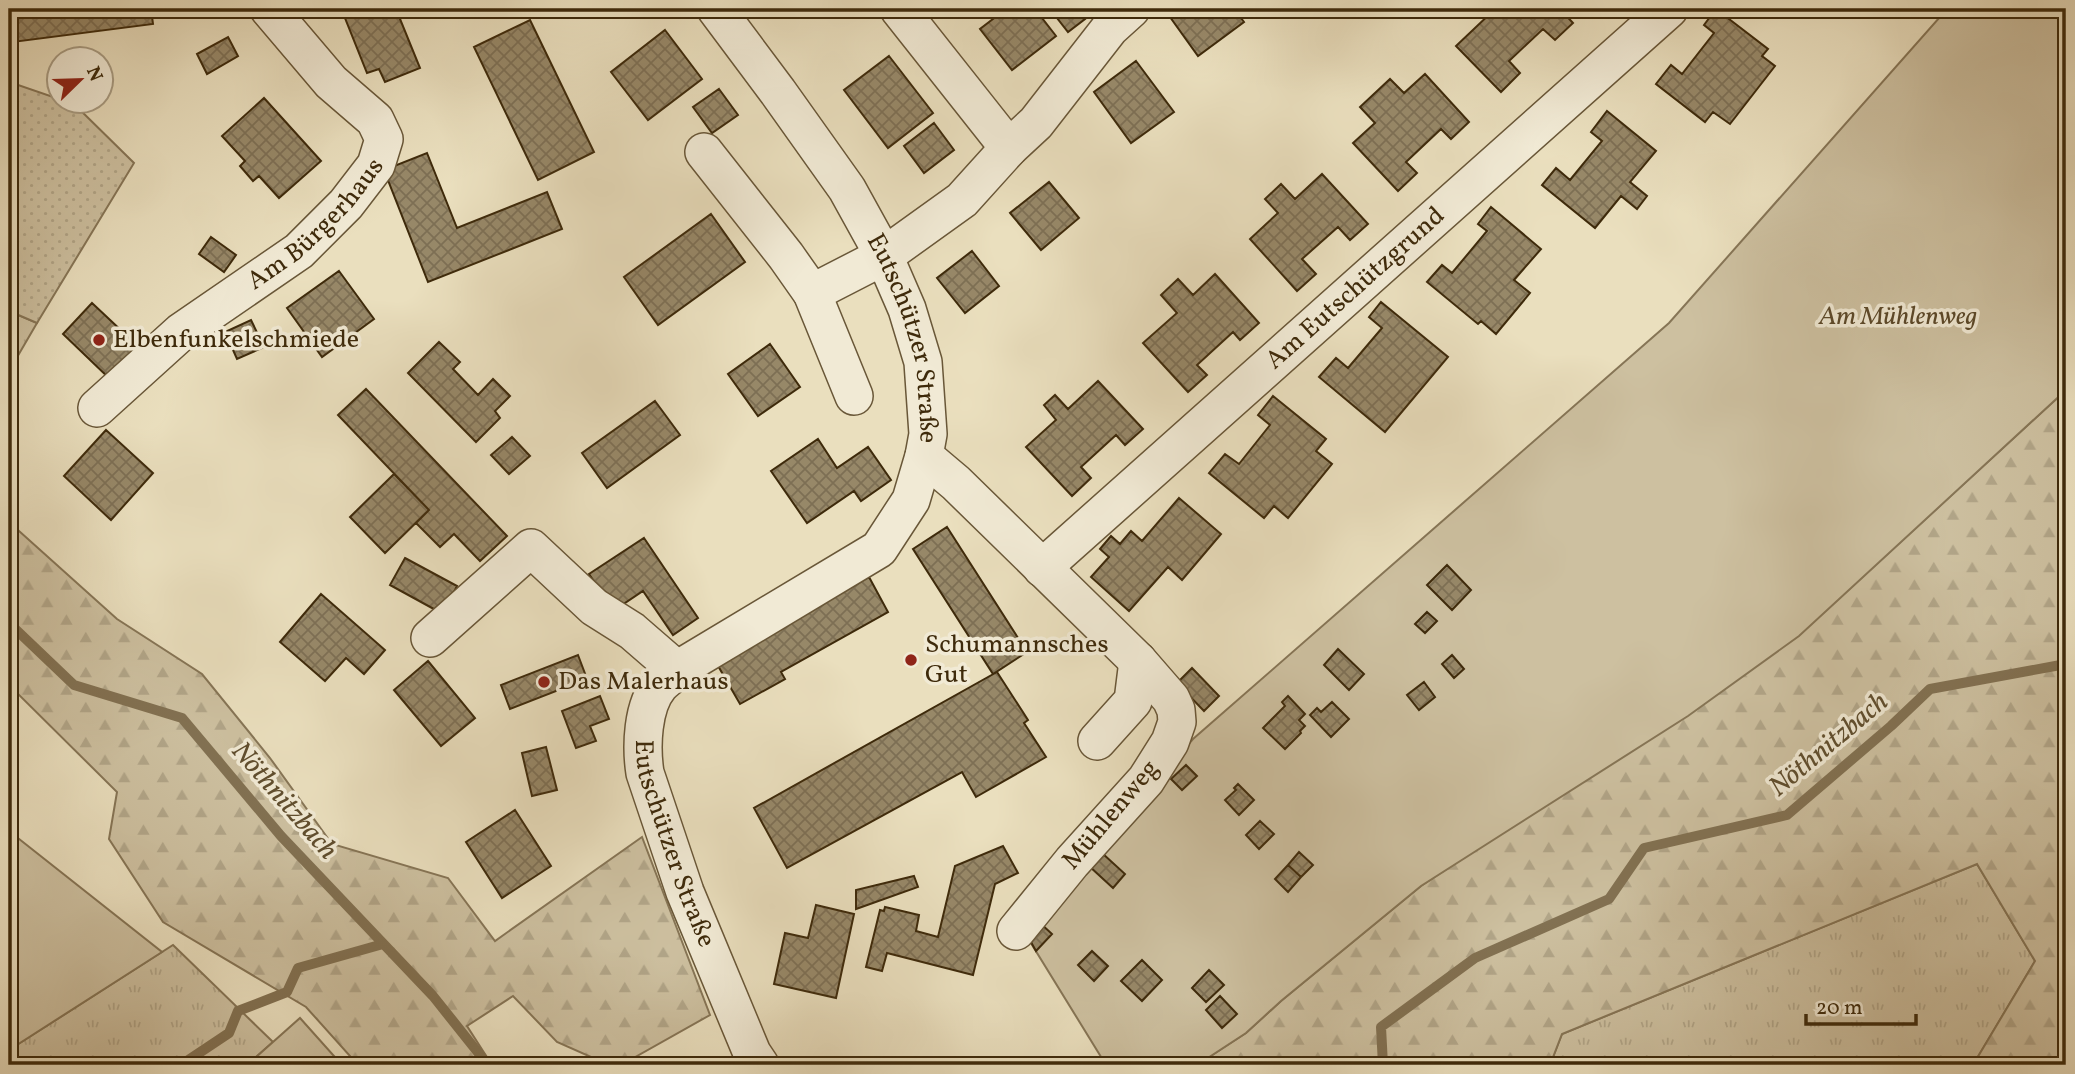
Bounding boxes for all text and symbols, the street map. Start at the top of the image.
north arrow [46,46,116,116]
text: N [79,63,109,86]
street label: Am Bürgerhaus [240,150,393,299]
street label: Am Eutschützgrund [1258,199,1453,378]
street label: Eutschützer Straße [857,227,946,446]
park label: Am Mühlenweg [1818,299,1977,335]
place label: Elbenfunkelschmiede [113,322,359,358]
marker: Elbenfunkelschmiede [91,332,107,348]
place label: Schumannsches Gut [925,627,1109,693]
marker: Schumannsches Gut [903,652,919,668]
place label: Das Malerhaus [558,664,729,700]
marker: Das Malerhaus [536,674,552,690]
water label: Nöthnitzbach [1761,683,1897,807]
water label: Nöthnitzbach [222,733,346,869]
street label: Eutschützer Straße [625,739,724,953]
street label: Mühlenweg [1054,752,1168,878]
scale bar [1806,983,1916,1027]
text: 20 m [1816,994,1862,1023]

